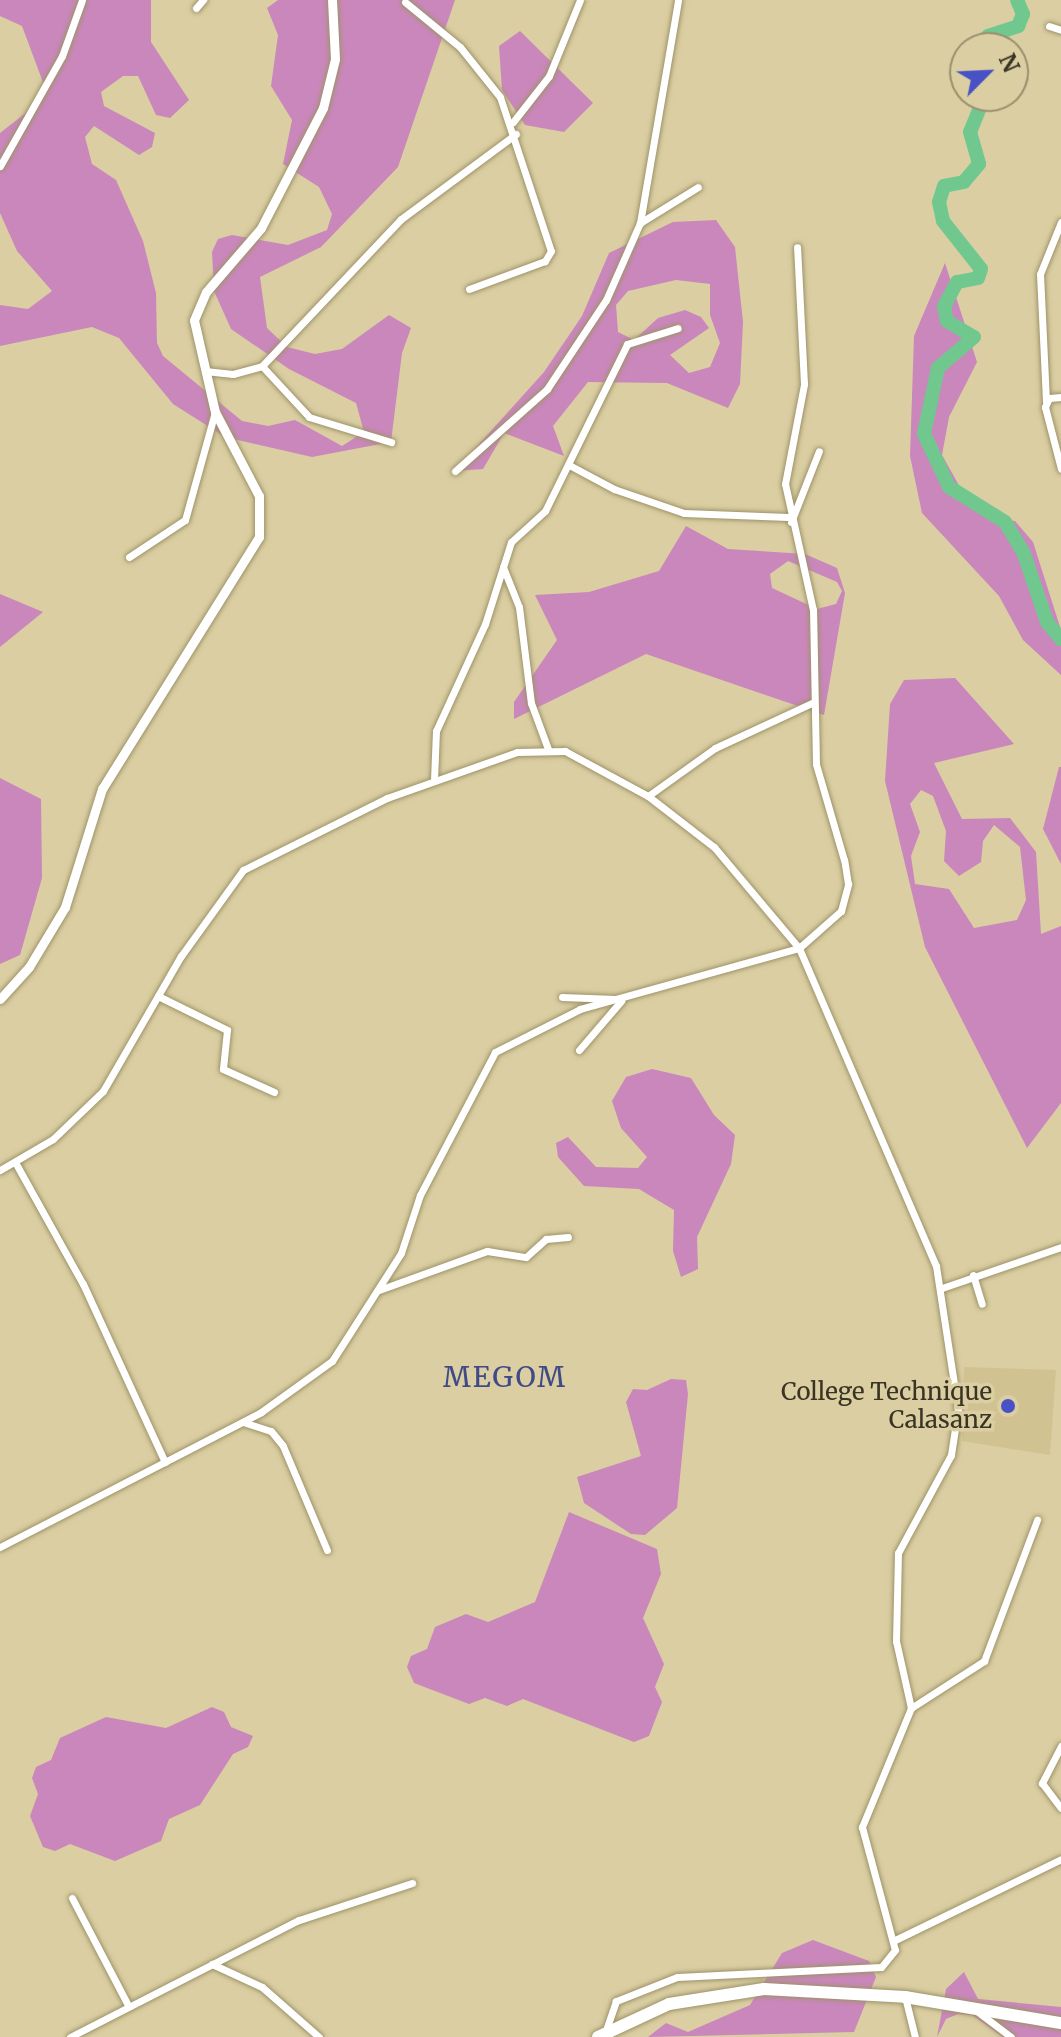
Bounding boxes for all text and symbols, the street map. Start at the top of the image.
north arrow [949,32,1029,112]
text: N [993,49,1025,77]
district label: MEGOM [443,1360,567,1394]
place label: College Technique Calasanz [781,1378,992,1434]
marker: College Technique Calasanz [999,1397,1017,1415]

